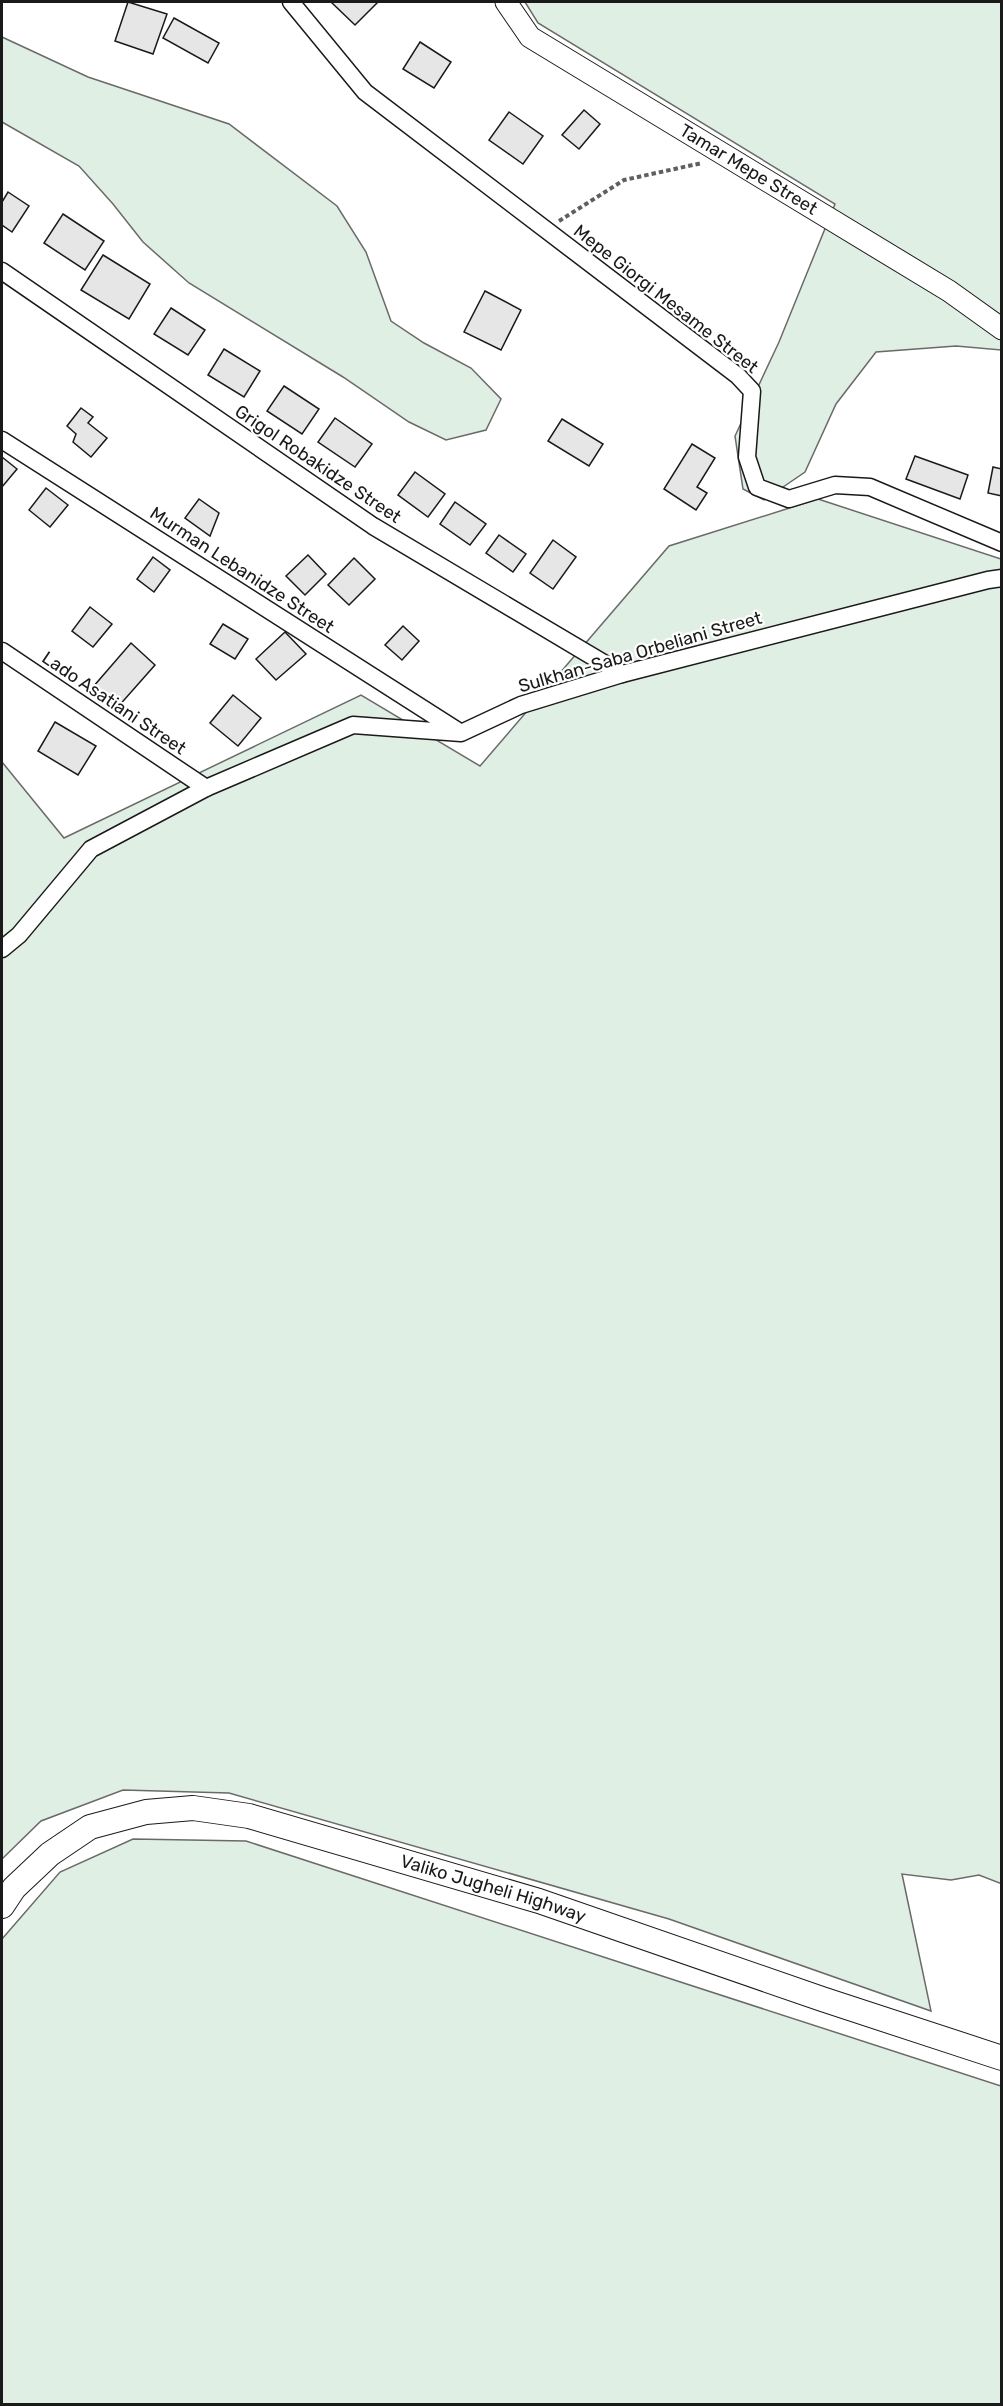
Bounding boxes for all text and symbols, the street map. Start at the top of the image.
street label: Tamar Mepe Street [676,119,821,220]
street label: Mepe Giorgi Mesame Street [569,220,763,378]
street label: Grigol Robakidze Street [231,400,405,528]
street label: Murman Lebanidze Street [146,502,338,638]
street label: Sulkhan-Saba Orbeliani Street [516,607,764,697]
street label: Lado Asatiani Street [38,647,190,759]
street label: Valiko Jugheli Highway [398,1850,589,1927]

